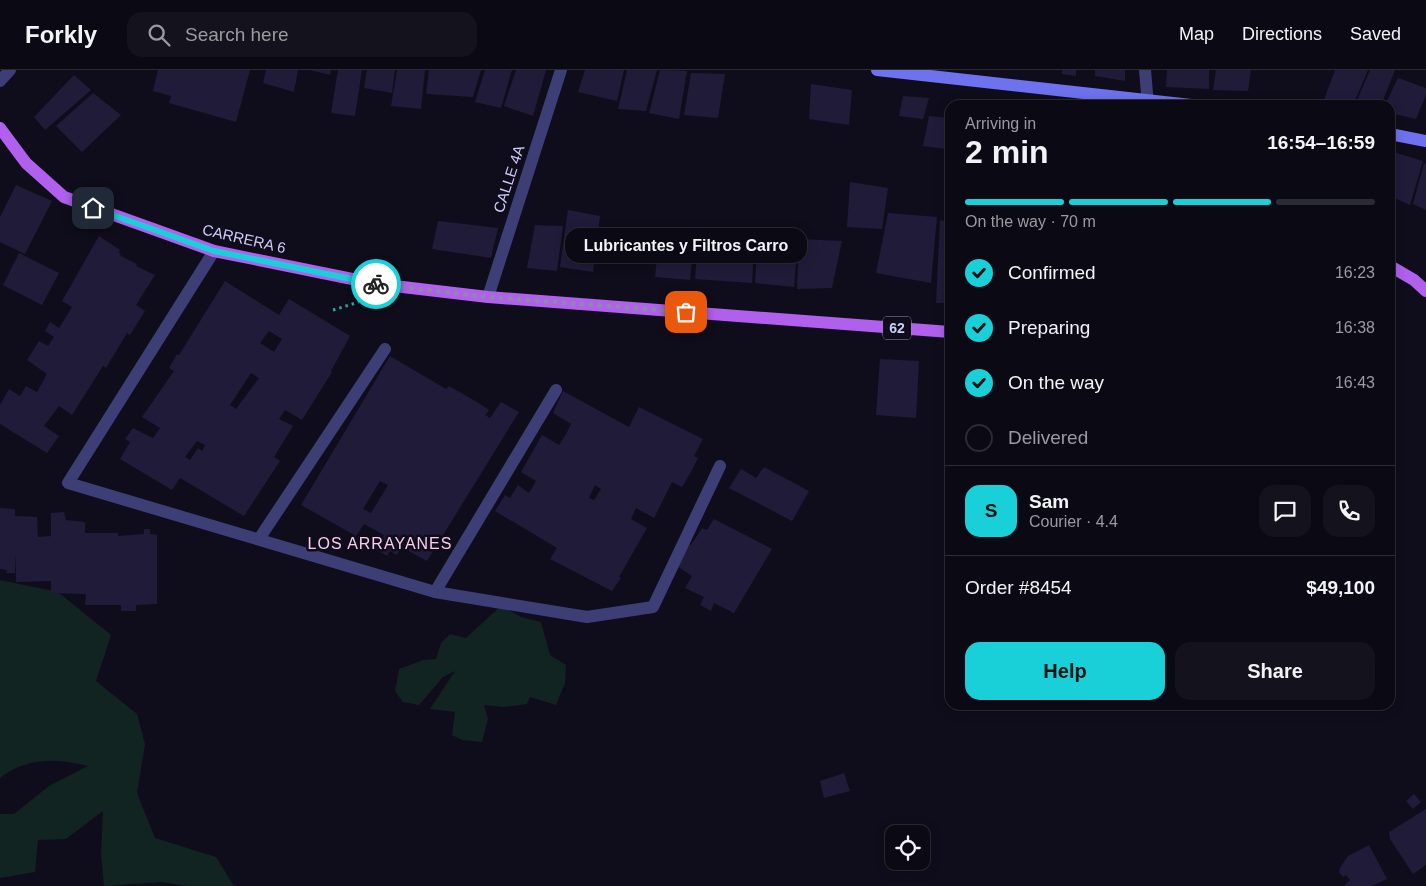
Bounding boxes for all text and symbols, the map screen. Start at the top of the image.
search box [127,12,477,57]
text: Forkly [25,21,97,48]
icon: search [145,21,173,49]
text: Search here [185,24,289,45]
text: Map [1179,24,1214,44]
text: Directions [1242,24,1322,44]
text: Saved [1350,24,1401,44]
text: Arriving in [965,115,1036,132]
text: 16:54–16:59 [1267,132,1375,153]
text: 2 min [965,134,1049,170]
street label: CALLE 4A [490,143,527,215]
pin [72,187,114,229]
icon: home [79,194,107,222]
text: On the way · 70 m [965,213,1096,230]
street label: CARRERA 6 [201,221,287,256]
callout: Lubricantes y Filtros Carro [565,227,807,262]
text: Lubricantes y Filtros Carro [584,237,788,254]
courier [351,259,401,309]
icon: check [965,259,993,287]
text: Confirmed [1008,262,1096,283]
text: 16:23 [1335,264,1375,281]
icon: bike [362,270,390,298]
pin [665,291,707,333]
icon: bag [672,298,700,326]
icon: check [965,314,993,342]
road number: 62 [883,317,911,340]
text: Preparing [1008,317,1090,338]
text: 16:38 [1335,319,1375,336]
icon: check [965,369,993,397]
text: On the way [1008,372,1104,393]
text: 16:43 [1335,374,1375,391]
text: Delivered [1008,427,1088,448]
button: chat [1259,485,1311,537]
button: phone [1323,485,1375,537]
text: Sam [1029,491,1069,512]
text: S [985,500,997,521]
text: Courier · 4.4 [1029,513,1118,530]
district label: LOS ARRAYANES [308,535,452,552]
text: Order #8454 [965,577,1072,598]
text: $49,100 [1306,577,1375,598]
button: Help [965,642,1165,700]
button: Share [1175,642,1375,700]
map controls [885,825,930,870]
button: locate [885,825,930,870]

